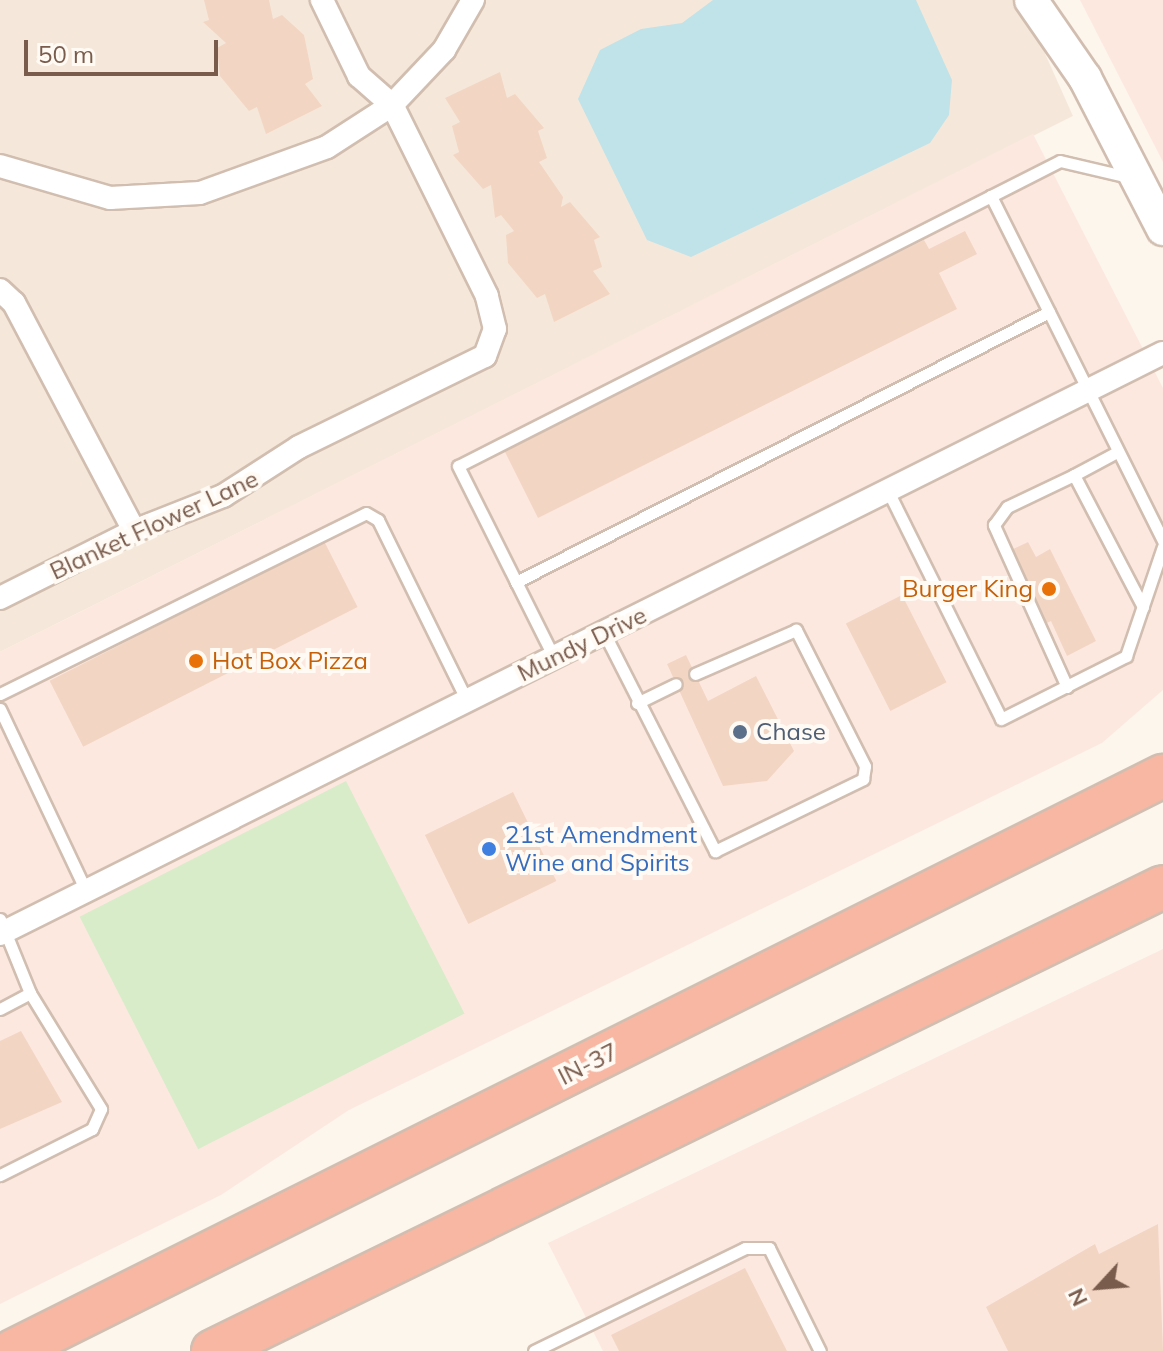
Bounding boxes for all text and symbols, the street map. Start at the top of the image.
scale bar [28,24,222,74]
text: 50 m [38,39,94,69]
street label: Blanket Flower Lane [45,464,263,586]
place label: Burger King [902,575,1033,603]
marker: Burger King [1040,580,1058,598]
street label: Mundy Drive [513,600,651,688]
place label: Hot Box Pizza [212,647,368,675]
marker: Hot Box Pizza [187,652,205,670]
place label: Chase [756,718,826,746]
marker: Chase [731,723,749,741]
place label: 21st Amendment Wine and Spirits [505,821,697,877]
marker: 21st Amendment Wine and Spirits [480,840,498,858]
street label: IN-37 [553,1037,623,1091]
north arrow [1059,1247,1139,1327]
text: N [1061,1284,1094,1311]

